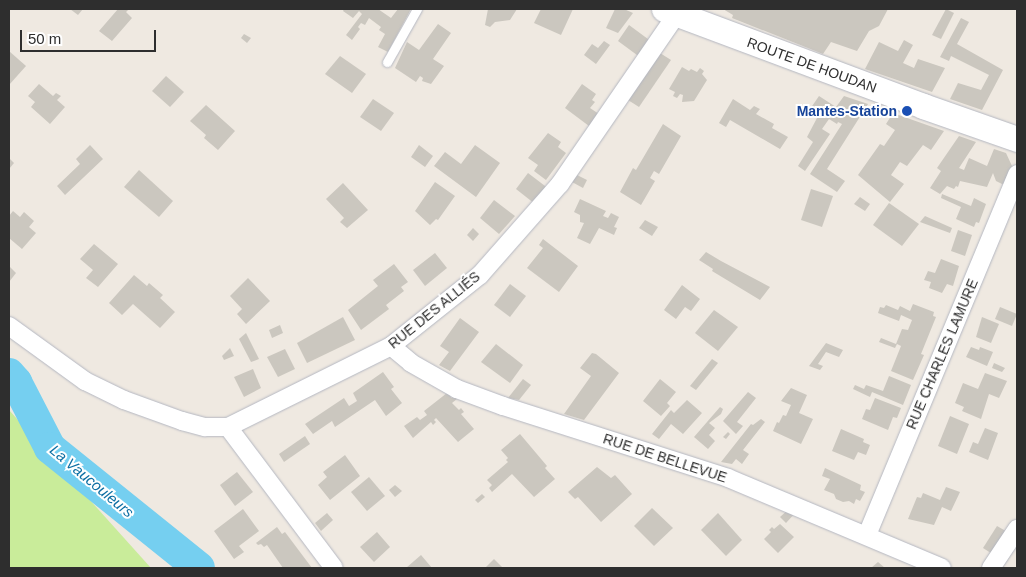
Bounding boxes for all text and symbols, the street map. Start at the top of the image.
scale bar [22,20,159,52]
text: 50 m [28,30,61,47]
street label: ROUTE DE HOUDAN [745,34,879,96]
place label: Mantes-Station [797,103,897,119]
marker: Mantes-Station [901,105,913,117]
street label: RUE DES ALLIÉS [385,268,483,352]
street label: RUE CHARLES LAMURE [903,276,981,432]
street label: RUE DE BELLEVUE [601,430,729,486]
water label: La Vaucouleurs [47,441,137,521]

